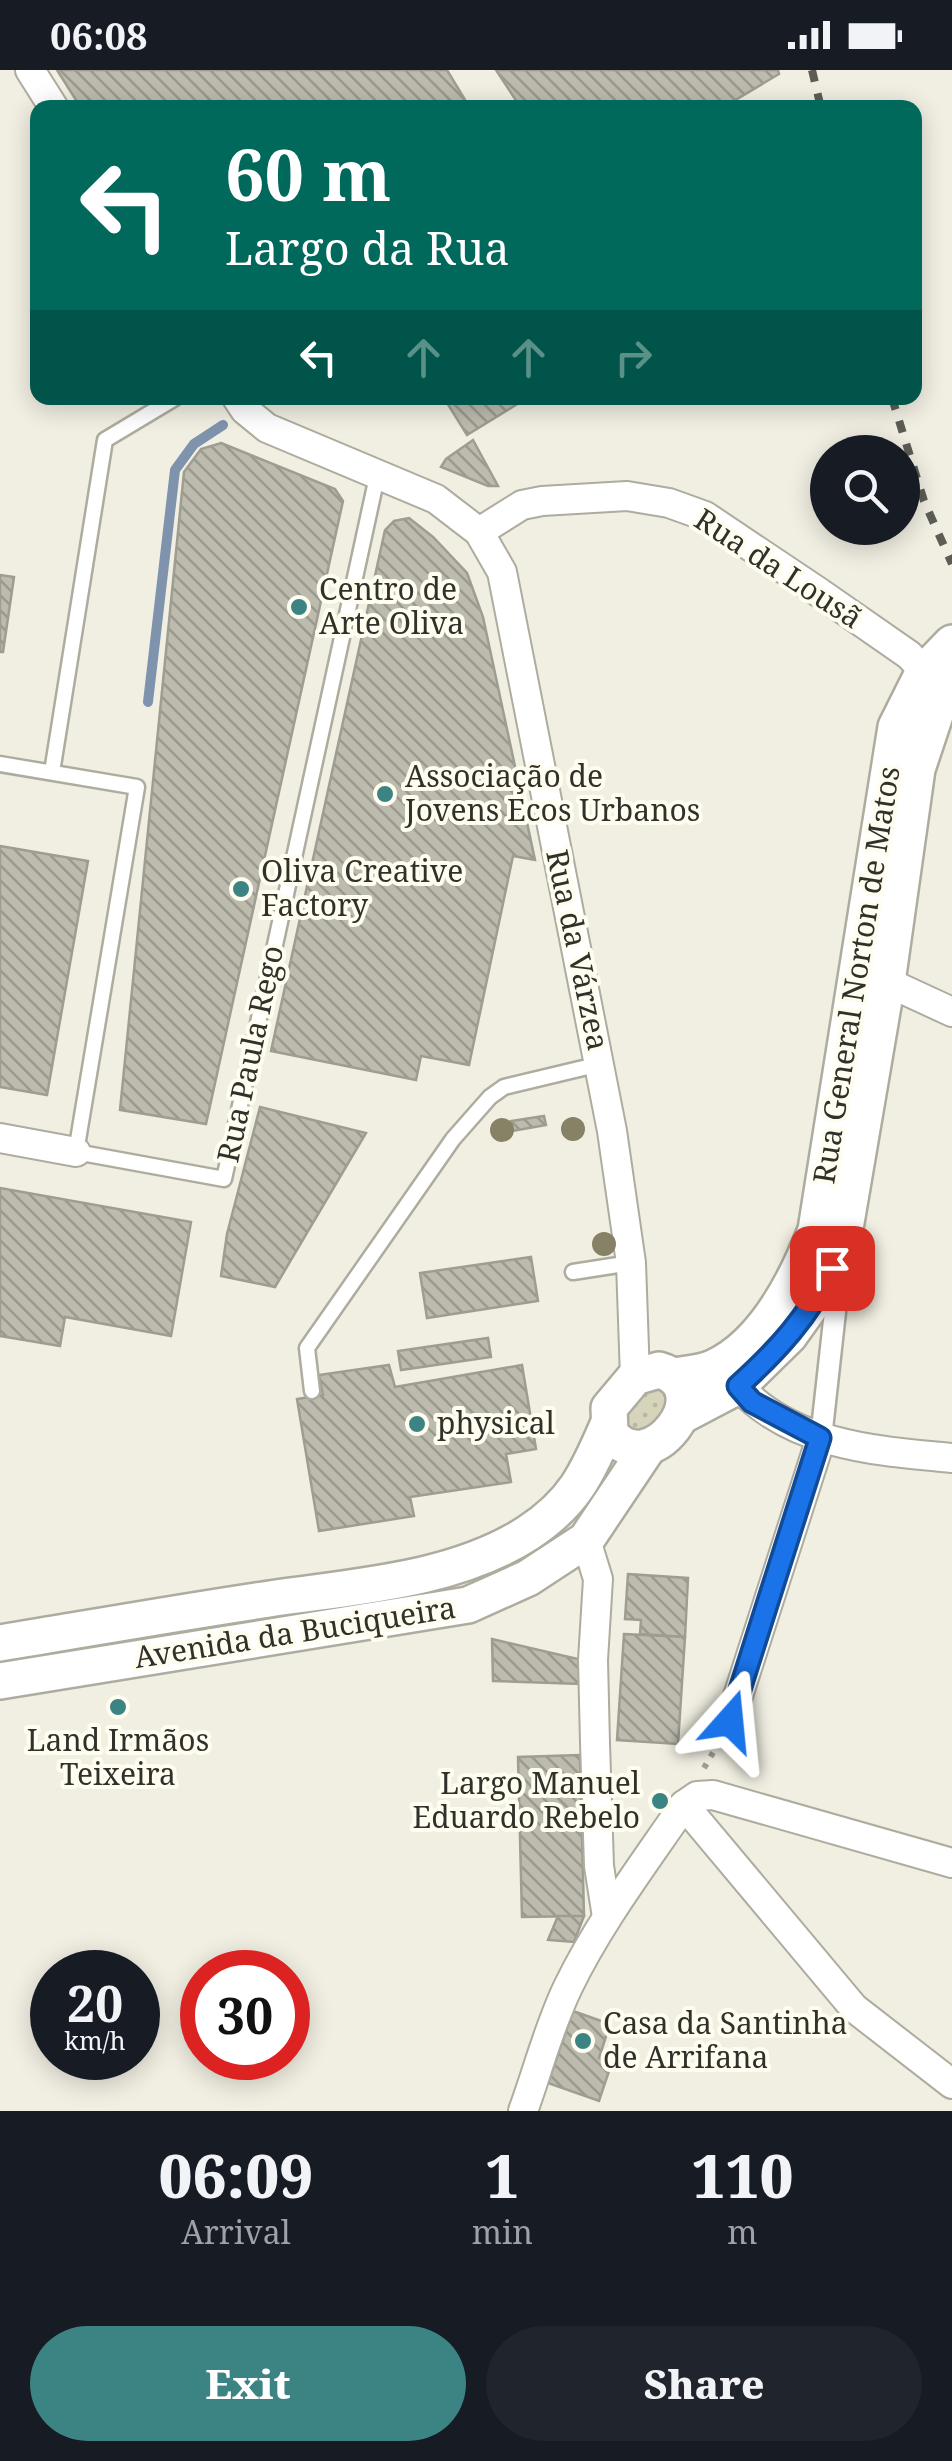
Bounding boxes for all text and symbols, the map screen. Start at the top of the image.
text: 06:08 [50,9,147,61]
text: 60 m [225,126,391,222]
icon: left [60,140,190,270]
text: Largo da Rua [225,217,510,278]
icon: left [291,330,346,385]
icon: ahead [396,330,451,385]
icon: ahead [501,330,556,385]
icon: right [606,330,661,385]
map controls [810,435,920,545]
button: search [810,435,920,545]
street label: Rua da Lousã [687,498,870,637]
place label: Centro de Arte Oliva [319,568,464,643]
marker: Centro de Arte Oliva [288,596,310,618]
place label: Associação de Jovens Ecos Urbanos [404,755,700,830]
street label: Rua General Norton de Matos [802,763,909,1186]
marker: Associação de Jovens Ecos Urbanos [374,783,396,805]
street label: Rua da Várzea [537,846,620,1054]
place label: Oliva Creative Factory [261,850,463,925]
marker: Oliva Creative Factory [230,878,252,900]
street label: Rua Paula Rego [207,942,293,1166]
pin [790,1226,875,1311]
icon: arrive [805,1241,860,1296]
place label: physical [437,1402,555,1443]
marker: physical [406,1413,428,1435]
street label: Avenida da Buciqueira [131,1586,458,1677]
position arrow [678,1669,782,1773]
marker: Land Irmãos Teixeira [107,1696,129,1718]
place label: Land Irmãos Teixeira [27,1719,209,1794]
place label: Largo Manuel Eduardo Rebelo [412,1762,640,1837]
marker: Largo Manuel Eduardo Rebelo [649,1790,671,1812]
speed limit sign: 30 [180,1950,310,2080]
text: 20 [67,1969,123,2037]
place label: Casa da Santinha de Arrifana [603,2002,848,2077]
text: km/h [64,2023,126,2057]
marker: Casa da Santinha de Arrifana [572,2030,594,2052]
text: 06:09 [159,2134,313,2216]
text: 1 [485,2134,519,2216]
text: 110 [691,2134,793,2216]
text: Arrival [181,2210,291,2253]
text: min [472,2210,533,2253]
text: m [727,2210,758,2253]
button: Exit [30,2326,466,2441]
button: Share [486,2326,922,2441]

